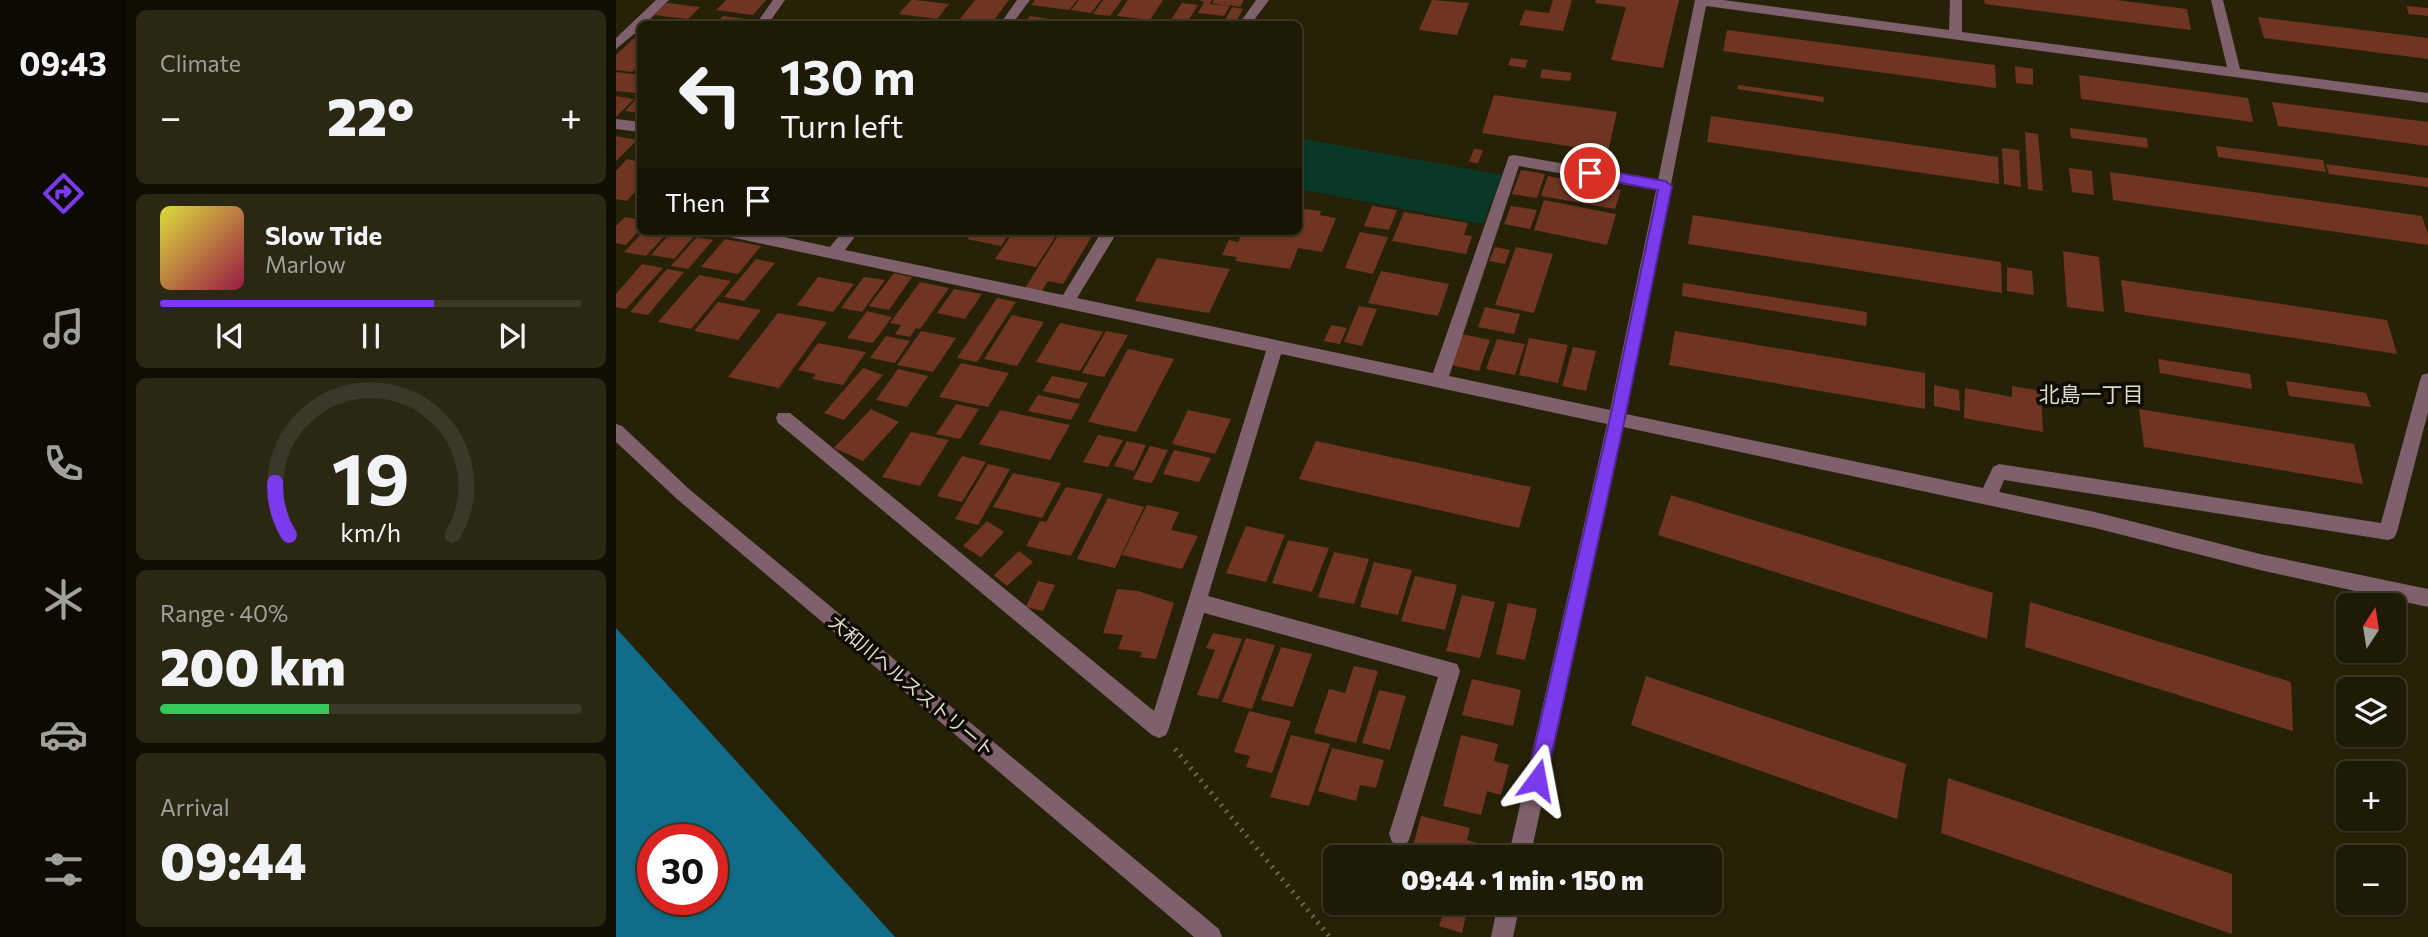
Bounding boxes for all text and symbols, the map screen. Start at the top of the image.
text: 09:43 [19,43,107,83]
text: 130 m [780,45,915,105]
text: Climate [160,49,241,77]
icon: left [665,49,756,140]
text: 22° [327,83,414,147]
text: − [160,92,182,139]
text: + [560,92,582,139]
text: Turn left [780,105,904,145]
pin [1560,143,1620,203]
icon: arrive [1571,154,1609,192]
icon: directions [39,169,88,218]
icon: arrive [739,182,777,220]
text: Then [665,186,725,217]
text: Slow Tide [265,219,382,250]
text: Marlow [265,250,346,278]
icon: music [39,304,88,353]
icon: previous [211,317,249,355]
icon: pause [352,317,390,355]
icon: next [493,317,531,355]
district label: 北島一丁目 [2039,381,2144,406]
text: 19 [332,431,410,520]
icon: phone [39,439,88,488]
text: km/h [341,516,401,546]
icon: climate [39,575,88,624]
north arrow [2336,593,2406,663]
map controls [2336,593,2406,915]
text: Range · 40% [160,599,288,627]
street label: 大和川ヘルスストリート [825,610,1000,762]
text: 200 km [160,633,346,697]
button: layers [2336,677,2406,747]
icon: car [39,710,88,759]
position arrow [1500,743,1574,817]
button: + [2336,761,2406,831]
text: Arrival [160,793,230,821]
speed limit sign: 30 [637,824,728,915]
text: 09:44 [160,827,306,891]
icon: filters [39,845,88,894]
button: − [2336,845,2406,915]
text: 09:44 · 1 min · 150 m [1401,864,1644,895]

